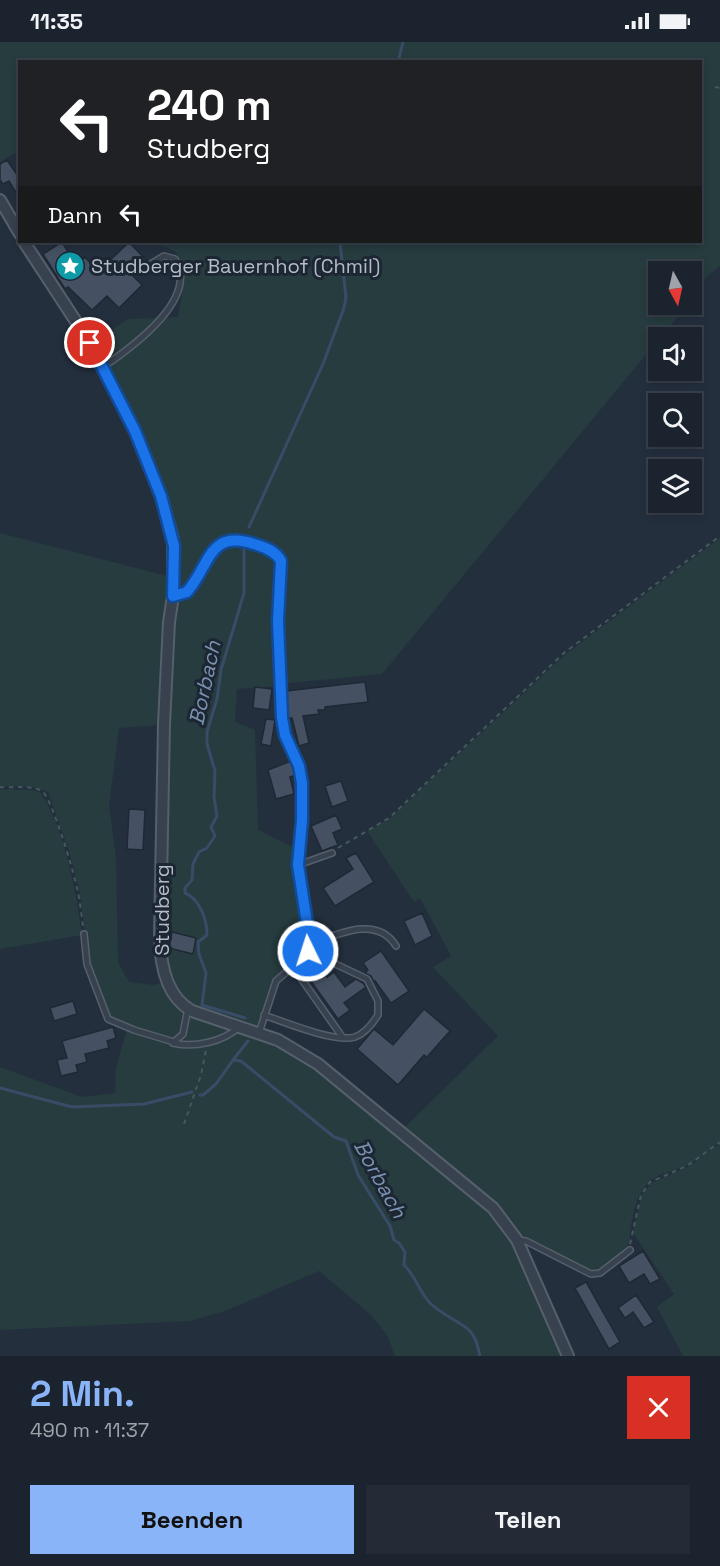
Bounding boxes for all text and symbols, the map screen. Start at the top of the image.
text: 11:35 [30,7,83,35]
text: 240 m [147,79,272,132]
icon: left [48,84,126,162]
text: Studberg [147,131,270,166]
icon: left [114,198,147,231]
text: Dann [48,201,102,229]
place icon: Studberger Bauernhof (Chmil) [54,250,86,282]
place label: Studberger Bauernhof (Chmil) [91,253,380,279]
north arrow [648,261,702,315]
map controls [648,261,702,513]
pin [64,317,115,368]
icon: arrive [73,326,106,359]
button: sound [648,327,702,381]
button: search [648,393,702,447]
button: layers [648,459,702,513]
water label: Borbach [182,637,227,728]
street label: Studberg [149,864,175,956]
position arrow [276,919,340,983]
water label: Borbach [348,1135,414,1224]
text: 2 Min. [30,1371,135,1417]
button: close [627,1376,690,1439]
text: 490 m · 11:37 [30,1417,149,1443]
button: Beenden [30,1485,354,1554]
button: Teilen [366,1485,690,1554]

